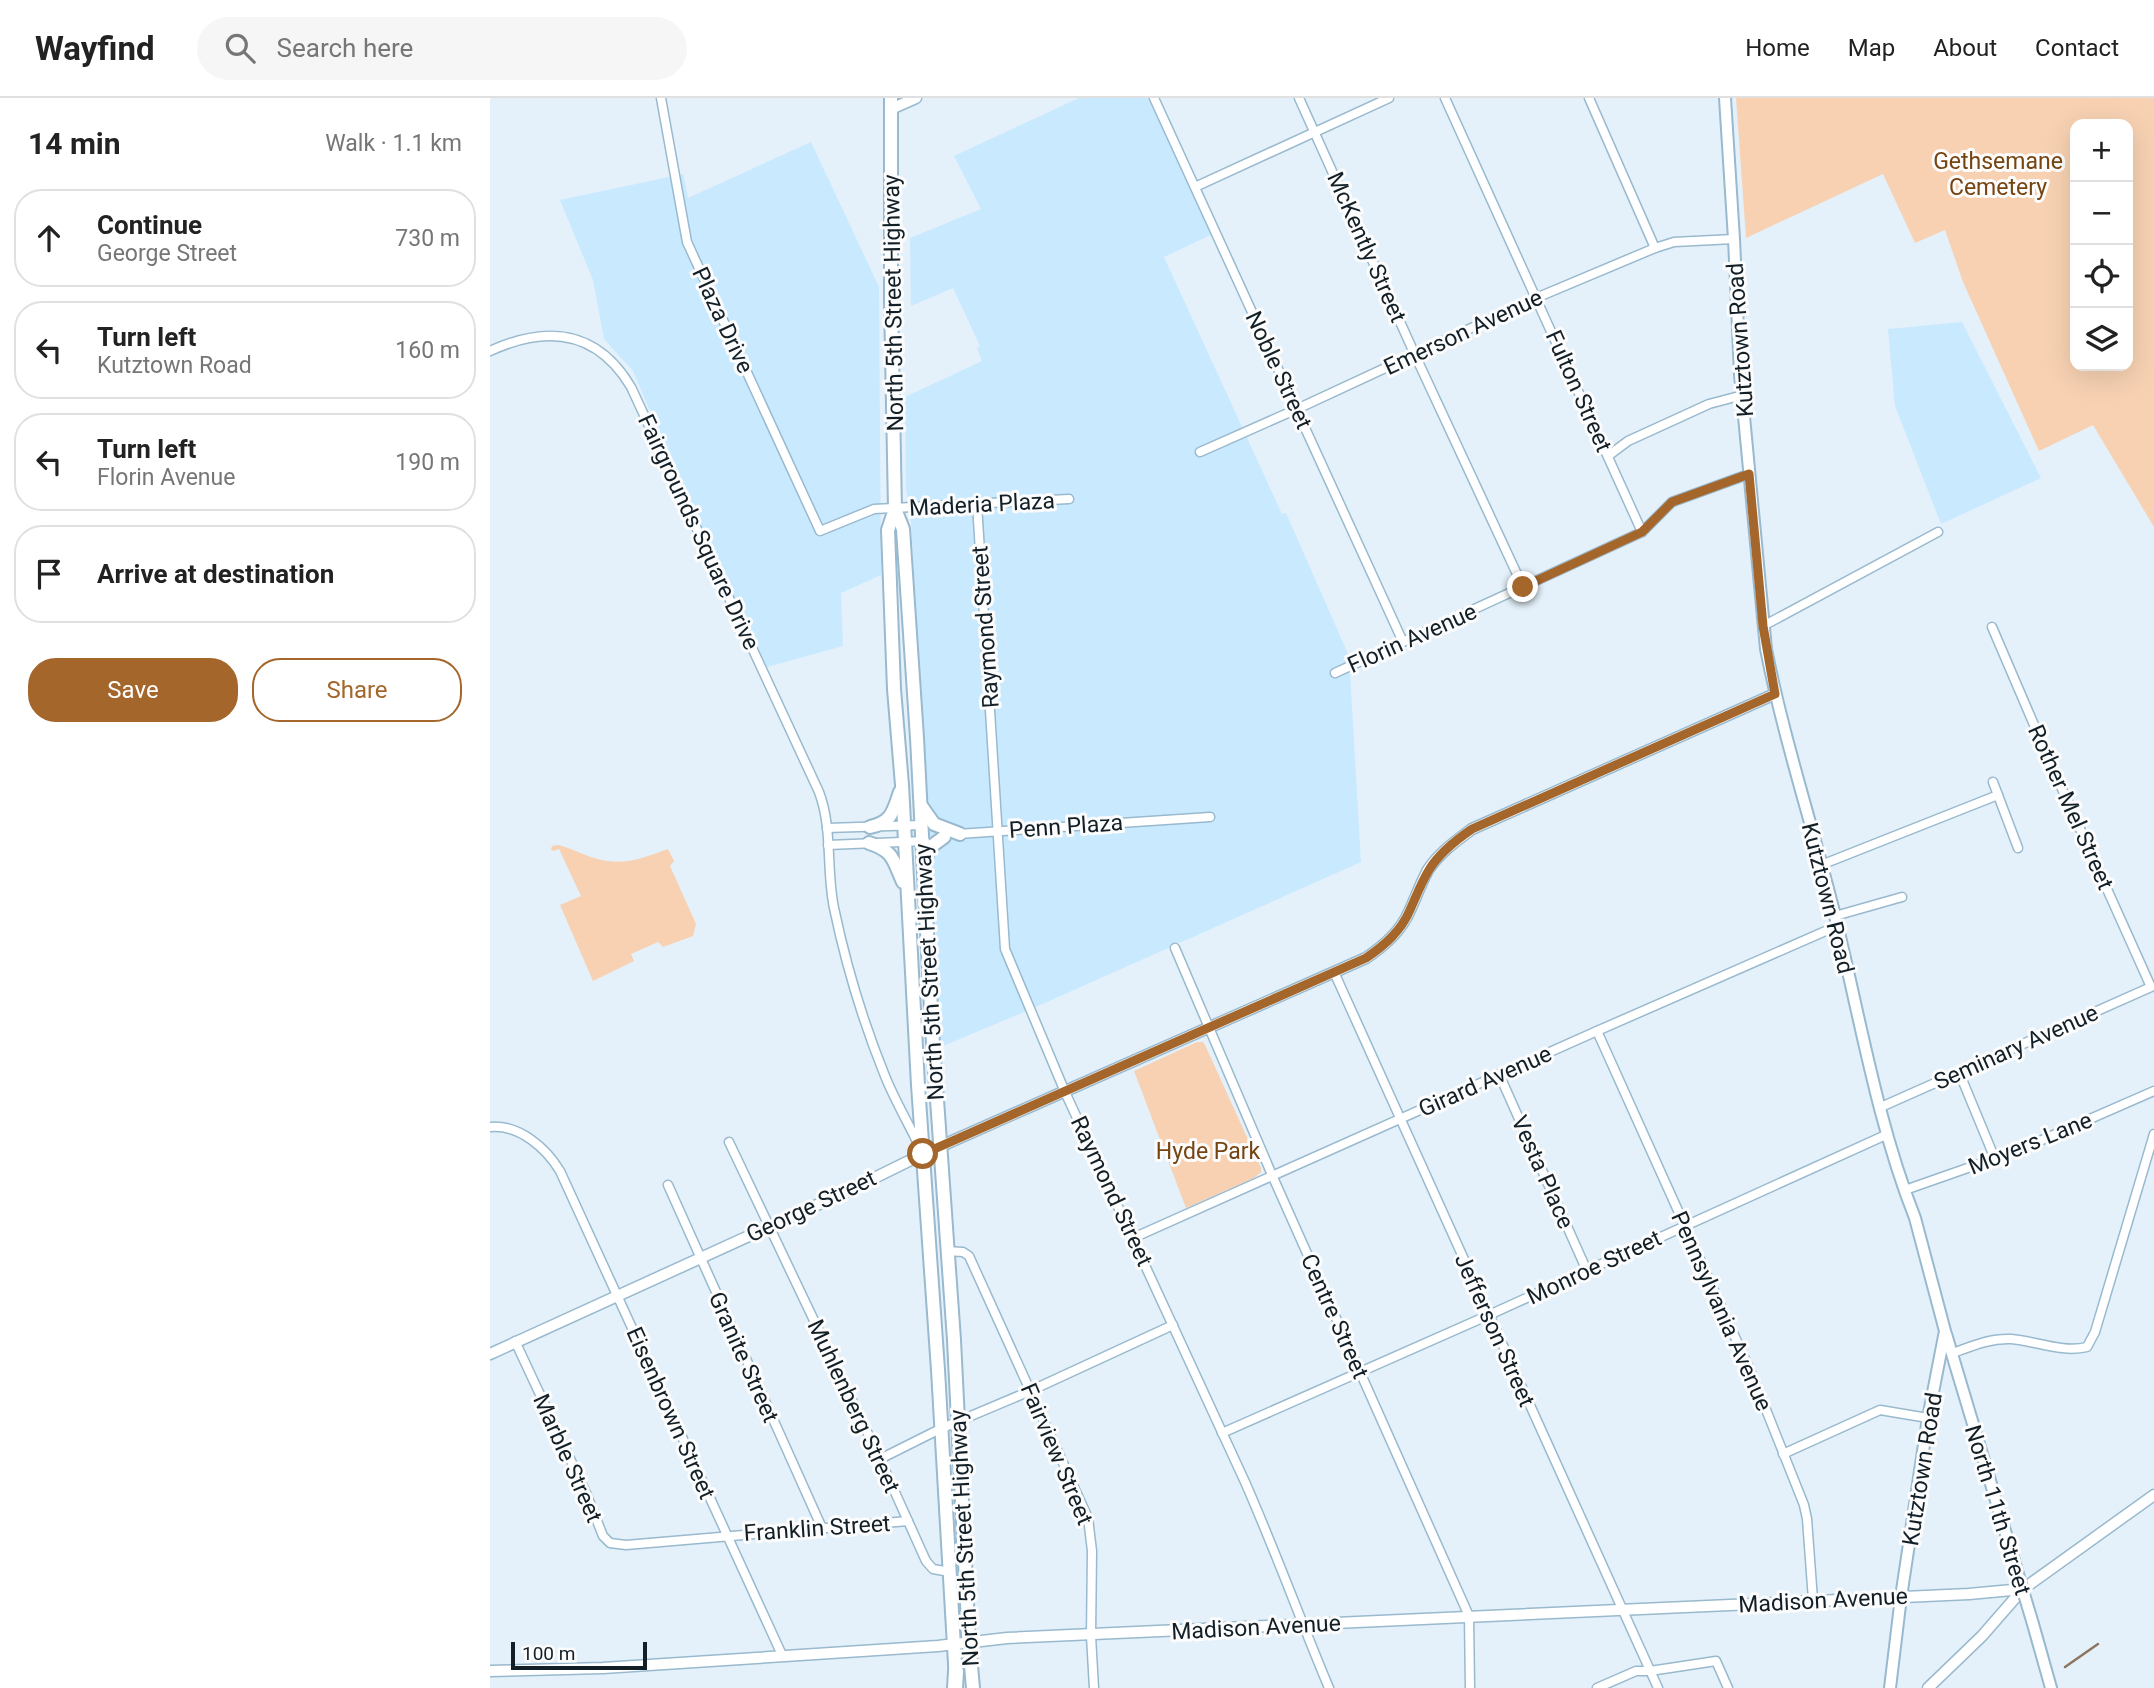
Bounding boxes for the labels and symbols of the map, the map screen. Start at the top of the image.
park label: Gethsemane Cemetery [1933,148,2063,201]
street label: McKently Street [1321,168,1412,326]
street label: North 5th Street Highway [878,174,909,432]
street label: Kutztown Road [1722,262,1759,418]
street label: Plaza Drive [686,263,759,378]
street label: Emerson Avenue [1380,284,1547,381]
street label: Noble Street [1240,307,1318,433]
street label: Fulton Street [1540,326,1617,456]
street label: Fairgrounds Square Drive [632,410,765,654]
street label: Maderia Plaza [908,487,1056,522]
street label: Raymond Street [966,545,1005,709]
route end [1507,571,1538,602]
street label: Florin Avenue [1343,598,1481,679]
street label: Rother Mel Street [2022,721,2119,894]
street label: Penn Plaza [1008,809,1124,844]
street label: Kutztown Road [1796,820,1859,976]
street label: North 5th Street Highway [909,843,950,1101]
street label: Seminary Avenue [1930,999,2102,1096]
street label: Girard Avenue [1415,1040,1556,1123]
street label: Moyers Lane [1964,1106,2096,1181]
street label: Raymond Street [1065,1112,1158,1271]
street label: Vesta Place [1506,1112,1579,1233]
route start [907,1138,938,1169]
park label: Hyde Park [1156,1138,1261,1165]
street label: George Street [742,1165,880,1248]
street label: Pennsylvania Avenue [1665,1207,1778,1415]
street label: Monroe Street [1523,1225,1666,1310]
street label: Jefferson Street [1449,1249,1540,1411]
street label: Centre Street [1295,1250,1374,1383]
street label: Granite Street [703,1288,784,1427]
street label: Muhlenberg Street [802,1315,905,1497]
street label: Eisenbrown Street [621,1323,721,1503]
street label: Fairview Street [1015,1379,1098,1529]
street label: Marble Street [527,1390,608,1526]
street label: Kutztown Road [1897,1391,1948,1548]
street label: North 5th Street Highway [944,1409,985,1667]
street label: North 11th Street [1959,1422,2036,1598]
street label: Franklin Street [743,1510,891,1547]
street label: Madison Avenue [1738,1583,1908,1618]
street label: Madison Avenue [1171,1610,1341,1645]
scale bar [511,1639,648,1671]

